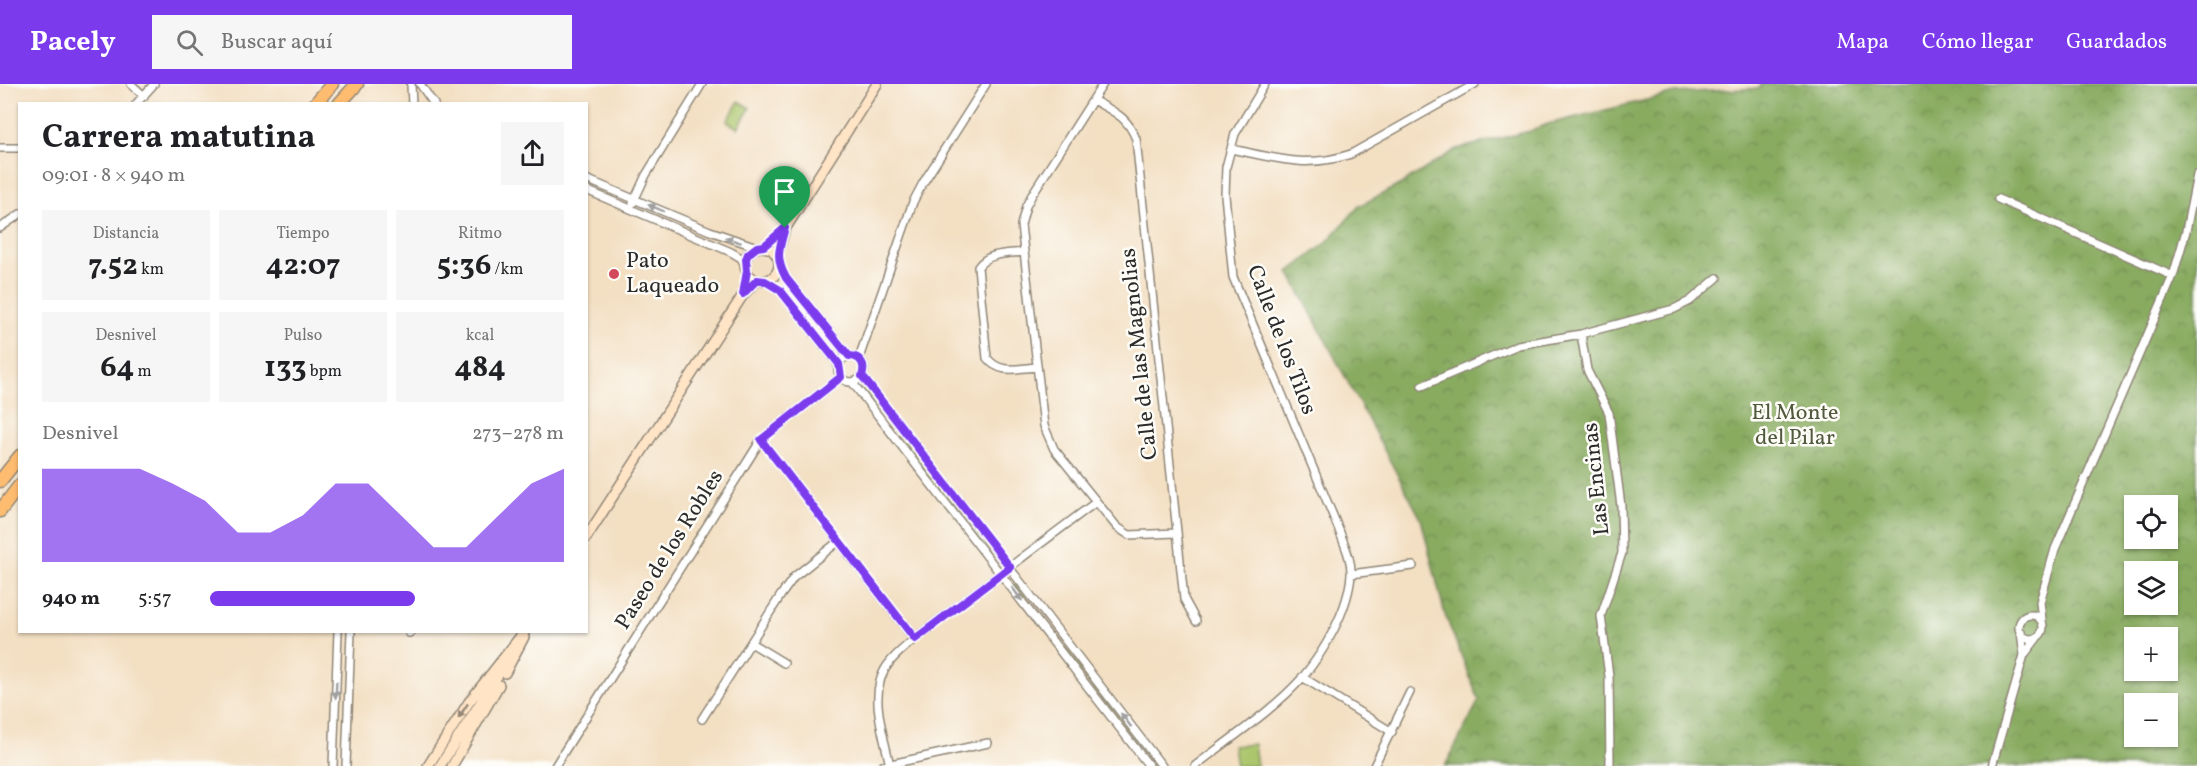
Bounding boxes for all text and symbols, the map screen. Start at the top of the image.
search box [152,15,572,69]
text: Pacely [30,23,116,62]
icon: search [173,26,206,59]
text: Buscar aquí [221,27,333,58]
text: Mapa [1836,28,1889,57]
text: Cómo llegar [1922,28,2033,57]
text: Guardados [2066,28,2167,57]
text: Carrera matutina [42,116,316,162]
button: share [501,122,564,185]
text: 09:01 · 8 × 940 m [42,162,185,190]
pin [759,166,810,228]
icon: arrive [768,175,801,208]
one-way arrow [647,203,665,212]
text: Distancia [93,223,159,245]
text: Tiempo [277,223,329,245]
text: Ritmo [458,223,502,245]
one-way arrow [724,234,742,244]
text: 7.52 [88,245,138,287]
text: 42:07 [265,245,341,287]
text: 5:36 [437,245,491,287]
place label: Pato Laqueado [626,246,719,302]
street label: Calle de las Magnolias [1113,247,1167,461]
text: km [138,259,164,281]
text: /km [491,259,523,281]
street label: Calle de los Tilos [1238,261,1324,419]
marker: Pato Laqueado [607,267,621,281]
text: Desnivel [95,325,157,347]
text: Pulso [284,325,322,347]
text: kcal [466,325,494,347]
text: 64 [100,347,134,389]
text: 133 [264,347,307,389]
text: 484 [454,347,506,389]
text: m [134,361,152,383]
text: bpm [307,361,342,383]
park label: El Monte del Pilar [1751,398,1839,454]
text: Desnivel [42,420,118,448]
text: 273–278 m [472,420,564,448]
street label: Las Encinas [1576,421,1618,537]
street label: Paseo de los Robles [608,464,732,636]
map controls [2124,495,2178,747]
button: locate [2124,495,2178,549]
button: layers [2124,561,2178,615]
text: 940 m [42,585,100,613]
text: 5:57 [138,585,172,613]
one-way arrow [1011,586,1023,602]
button: + [2124,627,2178,681]
one-way arrow [331,680,340,699]
button: − [2124,693,2178,747]
one-way arrow [458,703,469,719]
one-way arrow [1121,712,1133,727]

